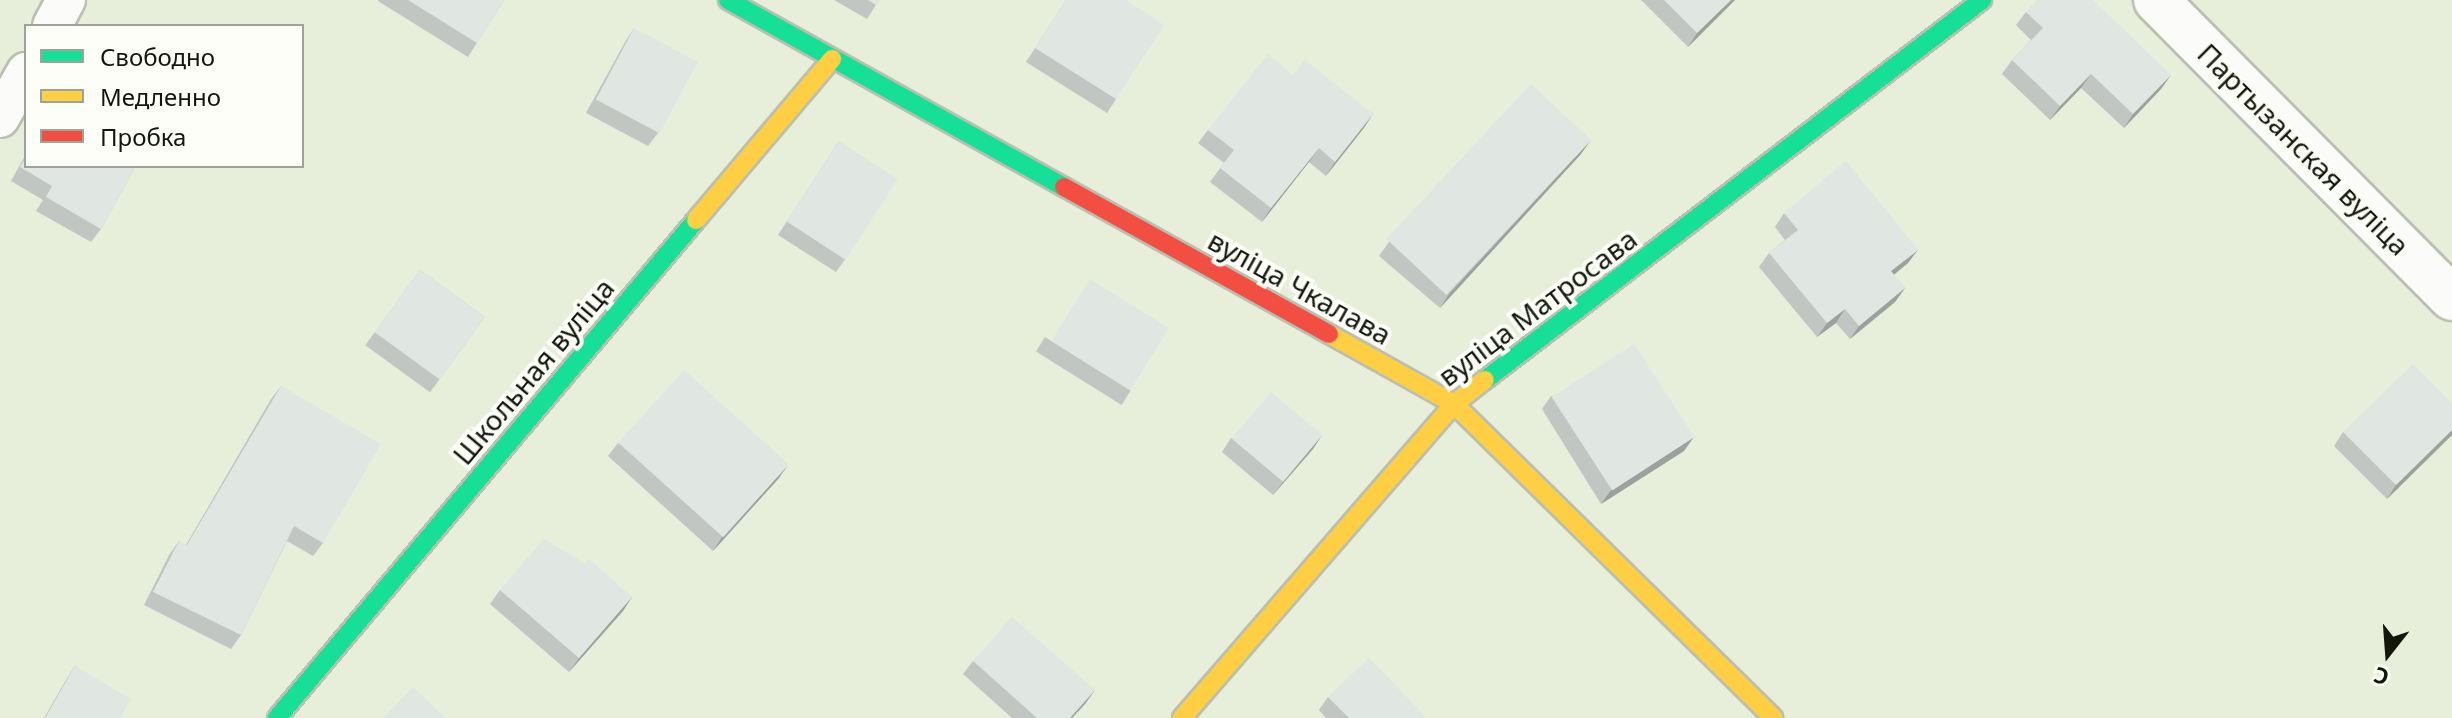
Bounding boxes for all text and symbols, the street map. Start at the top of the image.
legend [24,24,304,168]
street label: Партызанская вуліца [2191,36,2417,262]
text: Свободно [100,40,215,73]
text: Медленно [100,80,221,113]
text: Пробка [100,120,186,153]
street label: вуліца Матросава [1431,221,1643,393]
street label: вуліца Чкалава [1203,223,1397,351]
street label: Школьная вуліца [445,271,621,471]
north arrow [2348,614,2428,694]
text: С [2370,661,2392,693]

